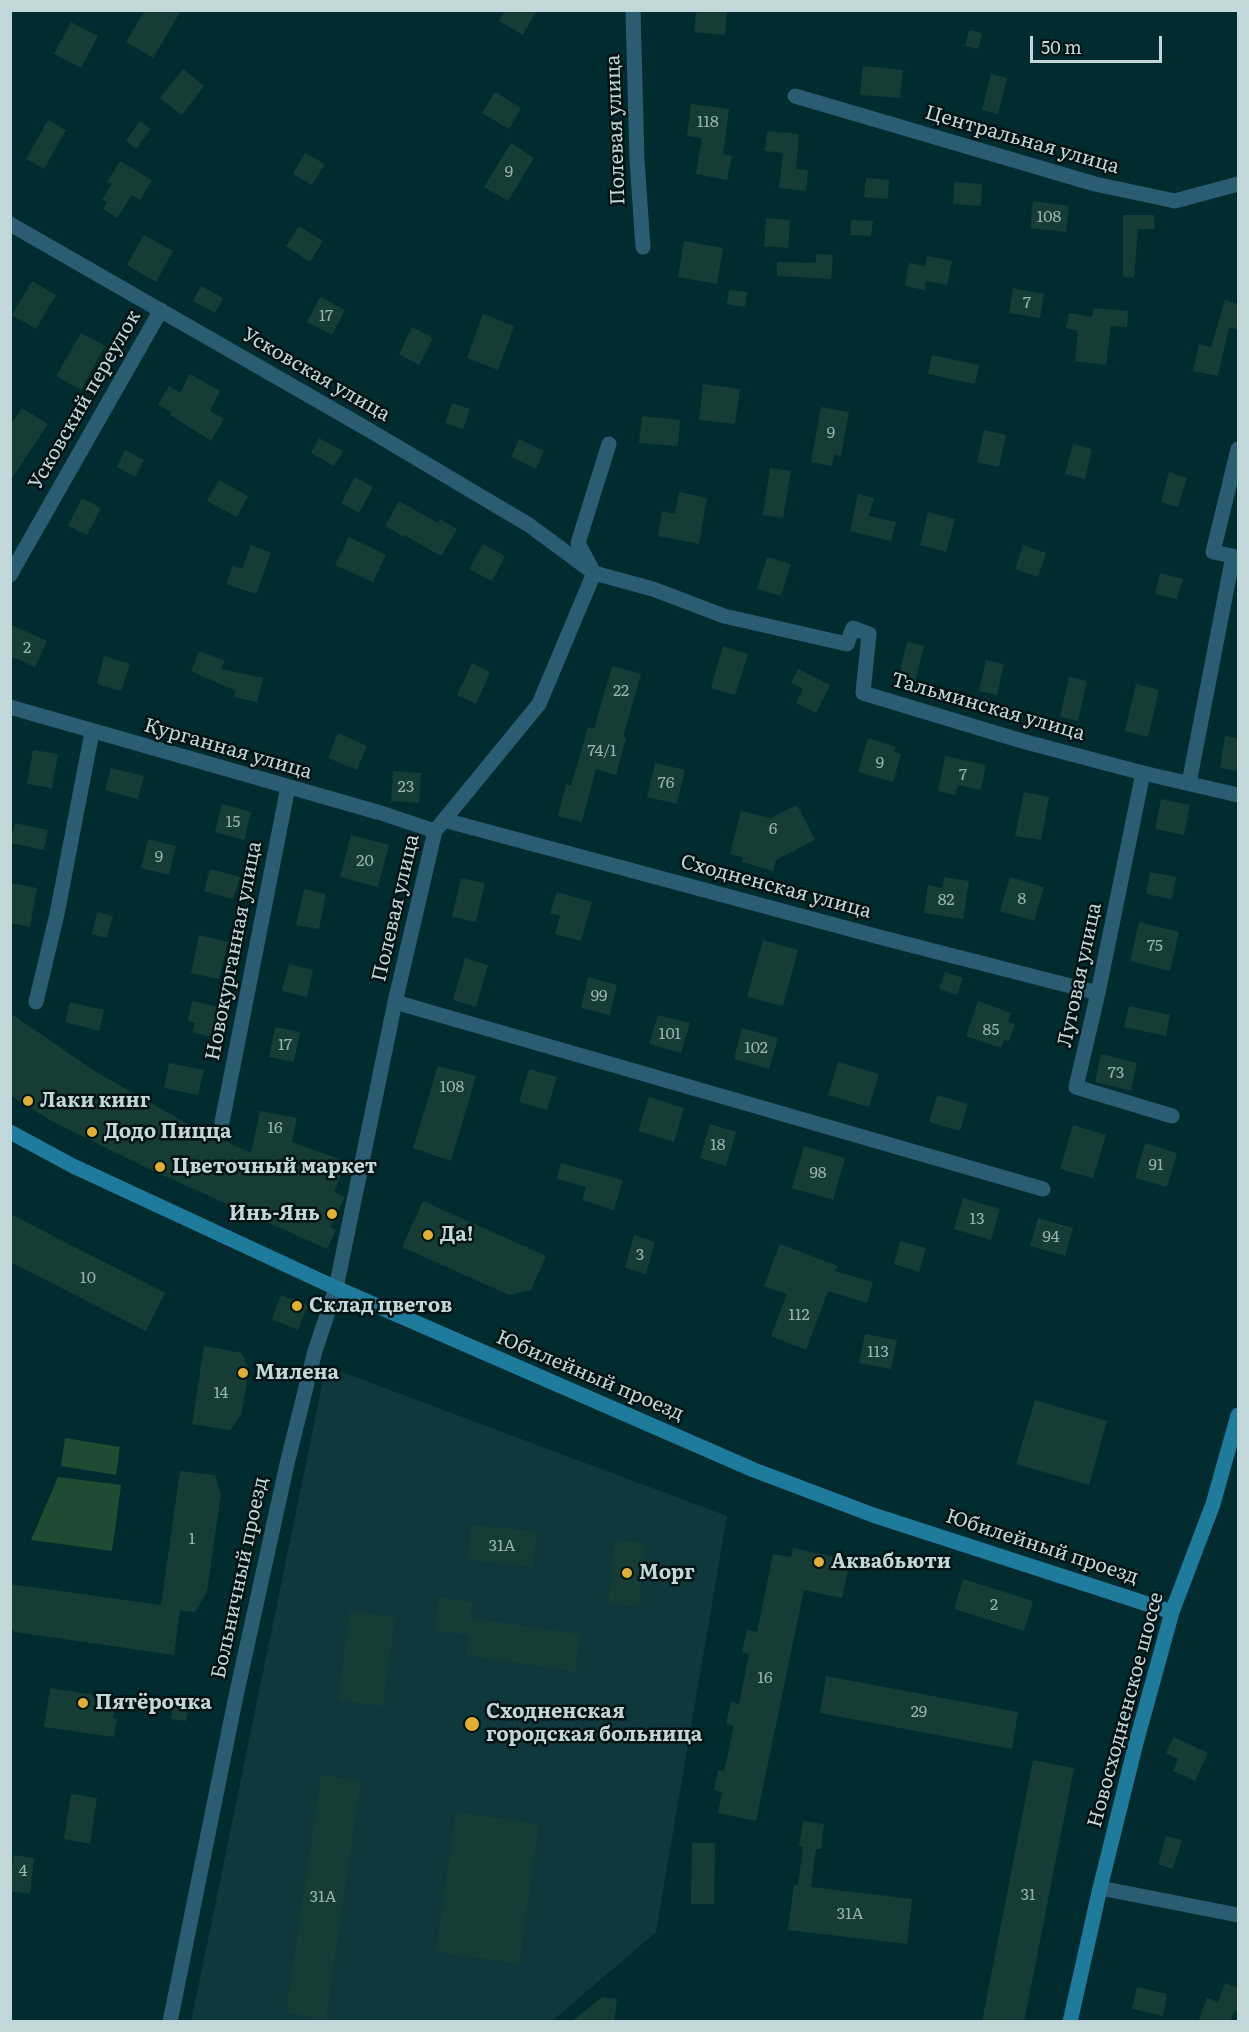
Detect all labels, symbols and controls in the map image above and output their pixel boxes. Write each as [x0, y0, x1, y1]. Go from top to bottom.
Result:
scale bar [1033, 24, 1165, 62]
text: 50 m [1041, 33, 1082, 60]
street label: Полевая улица [601, 54, 631, 206]
street label: Центральная улица [922, 101, 1122, 179]
house number: 118 [697, 112, 719, 132]
house number: 9 [505, 162, 513, 182]
house number: 108 [1037, 207, 1061, 227]
house number: 7 [1023, 293, 1031, 313]
street label: Усковский переулок [24, 306, 146, 494]
house number: 17 [319, 306, 333, 326]
street label: Усковская улица [238, 323, 394, 427]
house number: 9 [827, 423, 835, 443]
house number: 2 [23, 638, 31, 658]
street label: Тальминская улица [888, 668, 1088, 746]
house number: 22 [613, 681, 629, 701]
street label: Курганная улица [141, 713, 315, 785]
house number: 74/1 [587, 741, 617, 761]
house number: 9 [876, 753, 884, 773]
house number: 7 [959, 765, 967, 785]
house number: 76 [658, 773, 674, 793]
house number: 23 [398, 777, 414, 797]
house number: 15 [226, 812, 240, 832]
house number: 6 [769, 819, 777, 839]
street label: Полевая улица [367, 832, 425, 984]
street label: Новокурганная улица [201, 839, 267, 1063]
house number: 9 [155, 847, 163, 867]
street label: Сходненская улица [678, 850, 874, 924]
house number: 20 [356, 851, 374, 871]
house number: 8 [1018, 889, 1026, 909]
house number: 82 [938, 890, 954, 910]
street label: Луговая улица [1053, 900, 1107, 1050]
house number: 75 [1147, 936, 1163, 956]
house number: 99 [591, 986, 607, 1006]
house number: 85 [983, 1020, 999, 1040]
house number: 101 [659, 1024, 681, 1044]
house number: 17 [278, 1035, 292, 1055]
house number: 102 [744, 1038, 768, 1058]
house number: 73 [1108, 1063, 1124, 1083]
house number: 108 [440, 1077, 464, 1097]
place label: Лаки кинг [40, 1089, 150, 1113]
marker: Лаки кинг [21, 1094, 35, 1108]
house number: 16 [267, 1118, 283, 1138]
place label: Додо Пицца [104, 1120, 232, 1144]
marker: Додо Пицца [85, 1125, 99, 1139]
house number: 18 [710, 1135, 726, 1155]
place label: Цветочный маркет [172, 1155, 377, 1179]
house number: 91 [1149, 1155, 1163, 1175]
marker: Цветочный маркет [153, 1160, 167, 1174]
house number: 98 [809, 1163, 827, 1183]
place label: Инь-Янь [229, 1202, 320, 1226]
marker: Инь-Янь [325, 1207, 339, 1221]
house number: 13 [969, 1209, 985, 1229]
place label: Да! [440, 1223, 474, 1247]
house number: 94 [1042, 1227, 1060, 1247]
marker: Да! [421, 1228, 435, 1242]
house number: 3 [636, 1245, 644, 1265]
house number: 10 [80, 1268, 96, 1288]
place label: Склад цветов [309, 1294, 452, 1318]
marker: Склад цветов [290, 1299, 304, 1313]
house number: 112 [788, 1305, 810, 1325]
street label: Юбилейный проезд [493, 1326, 687, 1426]
house number: 113 [867, 1342, 889, 1362]
place label: Милена [255, 1361, 339, 1385]
marker: Милена [236, 1366, 250, 1380]
house number: 14 [214, 1383, 228, 1403]
street label: Больничный проезд [207, 1475, 273, 1681]
street label: Юбилейный проезд [943, 1504, 1141, 1590]
house number: 1 [189, 1529, 195, 1549]
house number: 31А [489, 1536, 515, 1556]
place label: Аквабьюти [831, 1550, 951, 1574]
marker: Аквабьюти [812, 1555, 826, 1569]
place label: Морг [639, 1561, 695, 1585]
marker: Морг [620, 1566, 634, 1580]
street label: Новосходненское шоссе [1083, 1590, 1169, 1830]
house number: 2 [990, 1595, 998, 1615]
house number: 16 [757, 1668, 773, 1688]
place label: Пятёрочка [95, 1691, 212, 1715]
marker: Пятёрочка [76, 1696, 90, 1710]
place label: Сходненская городская больница [486, 1700, 702, 1747]
house number: 29 [911, 1702, 927, 1722]
marker: Сходненская городская больница [463, 1715, 481, 1733]
house number: 4 [19, 1861, 27, 1881]
house number: 31 [1020, 1885, 1036, 1905]
house number: 31А [310, 1887, 336, 1907]
house number: 31А [837, 1904, 863, 1924]

